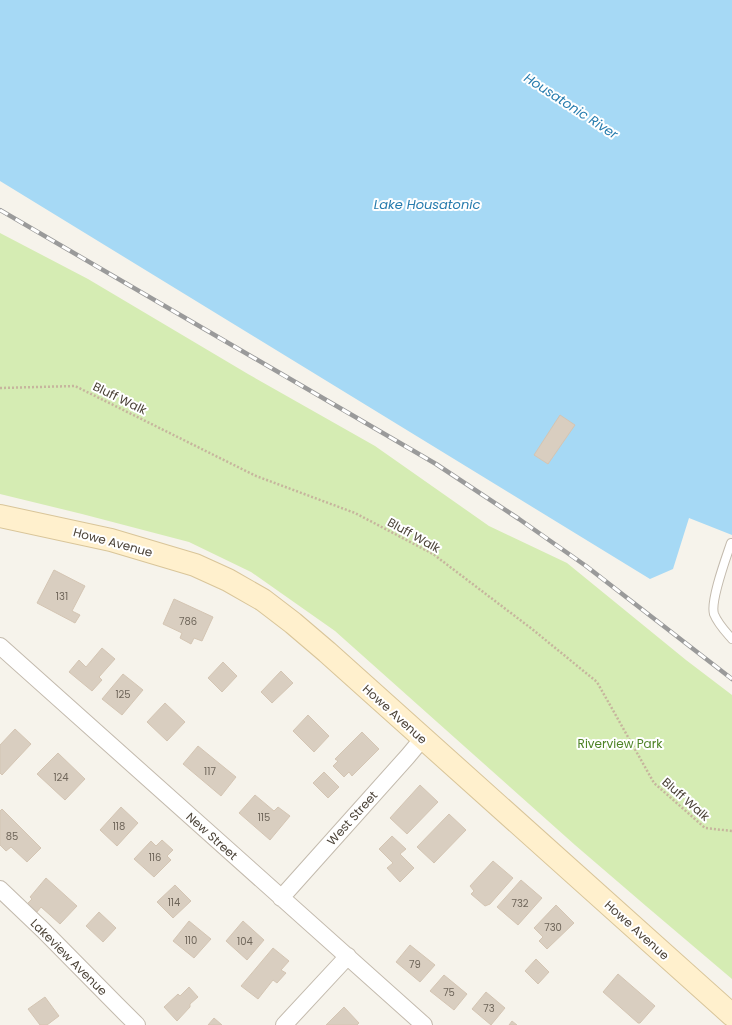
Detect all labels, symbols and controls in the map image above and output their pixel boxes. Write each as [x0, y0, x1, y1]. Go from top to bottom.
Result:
water label: Housatonic River [520, 68, 623, 144]
water label: Lake Housatonic [374, 195, 480, 214]
street label: Bluff Walk [90, 378, 151, 419]
street label: Bluff Walk [384, 513, 444, 557]
street label: Howe Avenue [71, 523, 155, 561]
house number: 131 [56, 589, 68, 604]
house number: 786 [179, 614, 197, 629]
street label: Howe Avenue [359, 680, 431, 748]
house number: 125 [115, 687, 131, 702]
park label: Riverview Park [578, 735, 663, 752]
house number: 117 [204, 764, 216, 779]
house number: 124 [53, 770, 69, 785]
street label: Bluff Walk [659, 774, 714, 825]
street label: West Street [323, 787, 381, 849]
street label: New Street [183, 808, 241, 864]
house number: 115 [258, 810, 270, 825]
house number: 118 [113, 819, 125, 834]
house number: 85 [6, 829, 18, 844]
house number: 116 [149, 850, 161, 865]
house number: 114 [168, 895, 180, 910]
house number: 732 [511, 896, 529, 911]
street label: Howe Avenue [601, 896, 673, 964]
street label: Lakeview Avenue [27, 915, 111, 999]
house number: 730 [544, 920, 562, 935]
house number: 110 [185, 933, 197, 948]
house number: 104 [237, 934, 253, 949]
house number: 79 [409, 957, 421, 972]
house number: 75 [443, 985, 455, 1000]
house number: 73 [483, 1001, 495, 1016]

